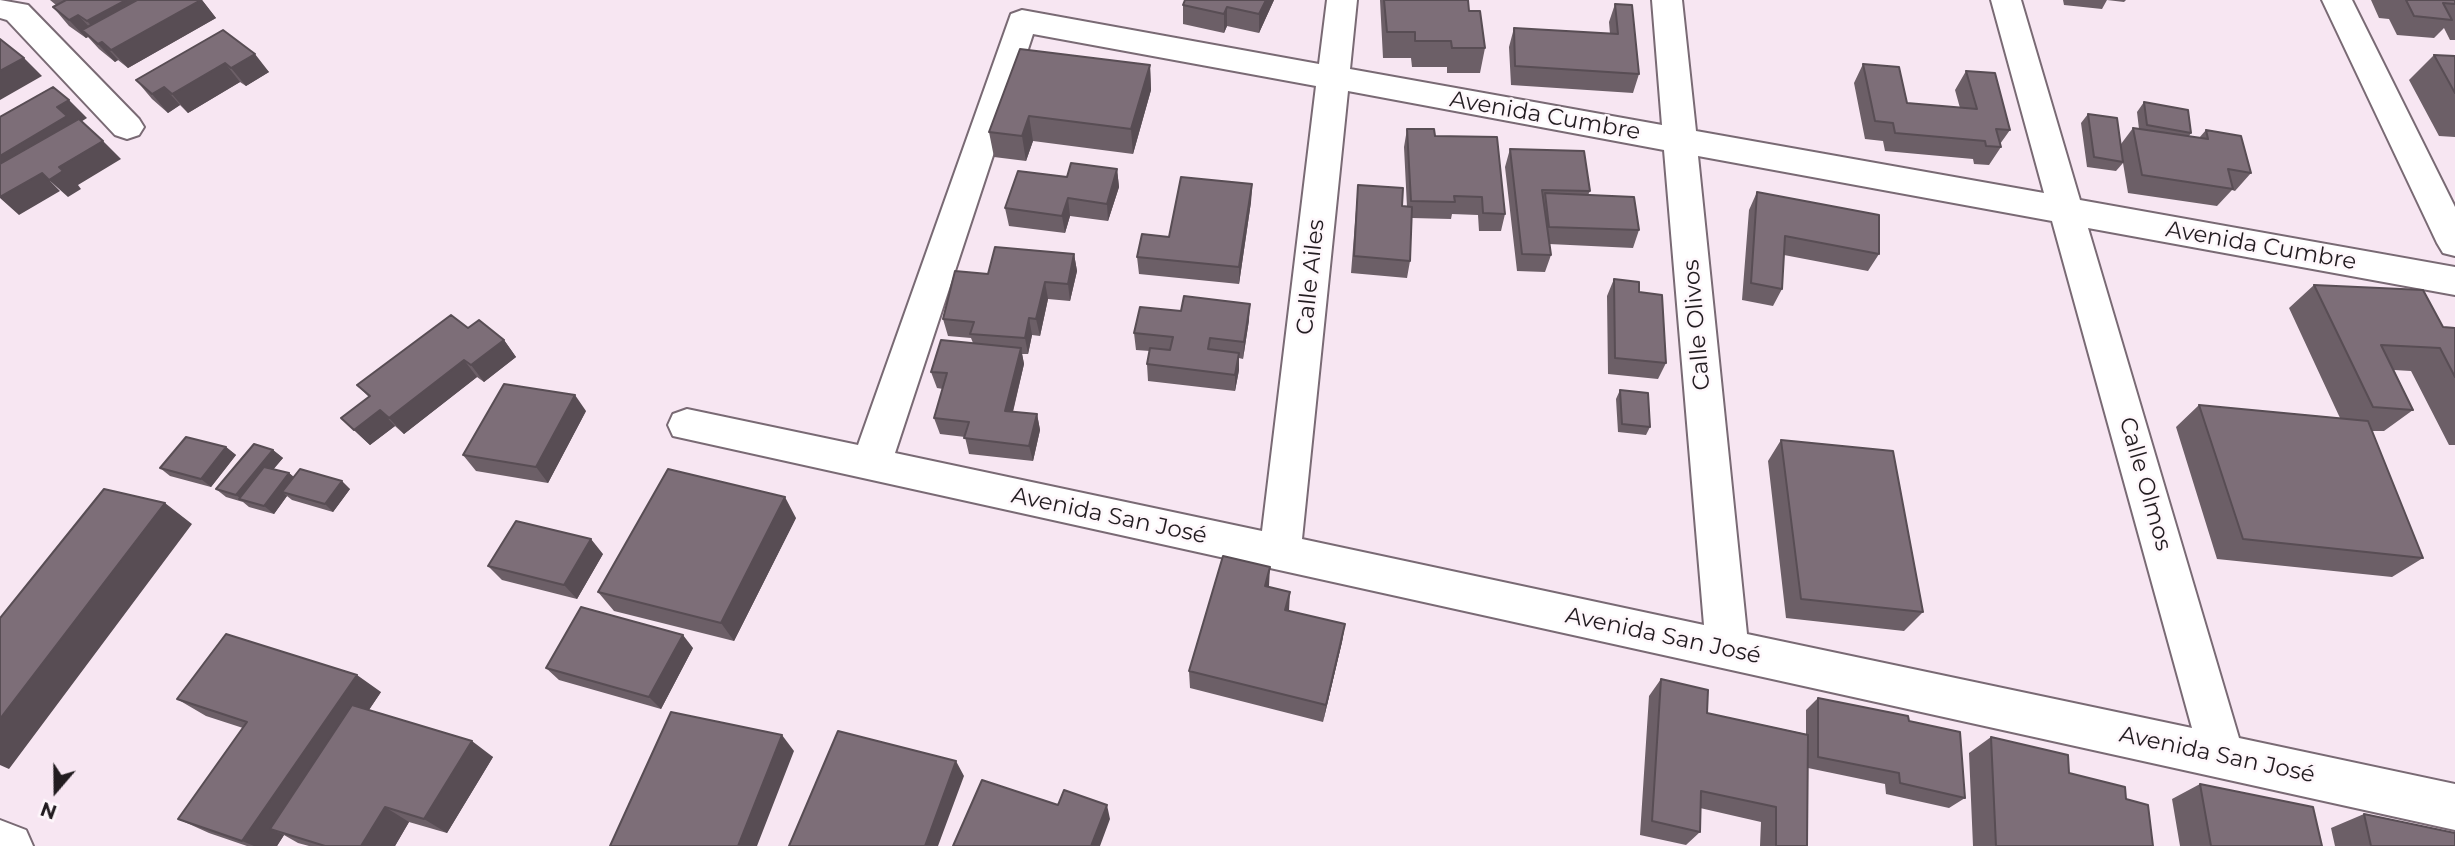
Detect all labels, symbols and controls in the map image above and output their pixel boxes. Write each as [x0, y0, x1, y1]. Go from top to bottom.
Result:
street label: Avenida Cumbre [1448, 86, 1642, 146]
street label: Avenida Cumbre [2164, 216, 2358, 276]
street label: Calle Ailes [1291, 218, 1331, 336]
street label: Calle Olivos [1678, 258, 1716, 392]
street label: Calle Olmos [2113, 414, 2177, 554]
street label: Avenida San José [1009, 482, 1209, 550]
street label: Avenida San José [1563, 602, 1763, 670]
street label: Avenida San José [2117, 721, 2317, 789]
north arrow [21, 755, 91, 825]
text: N [38, 797, 60, 824]

